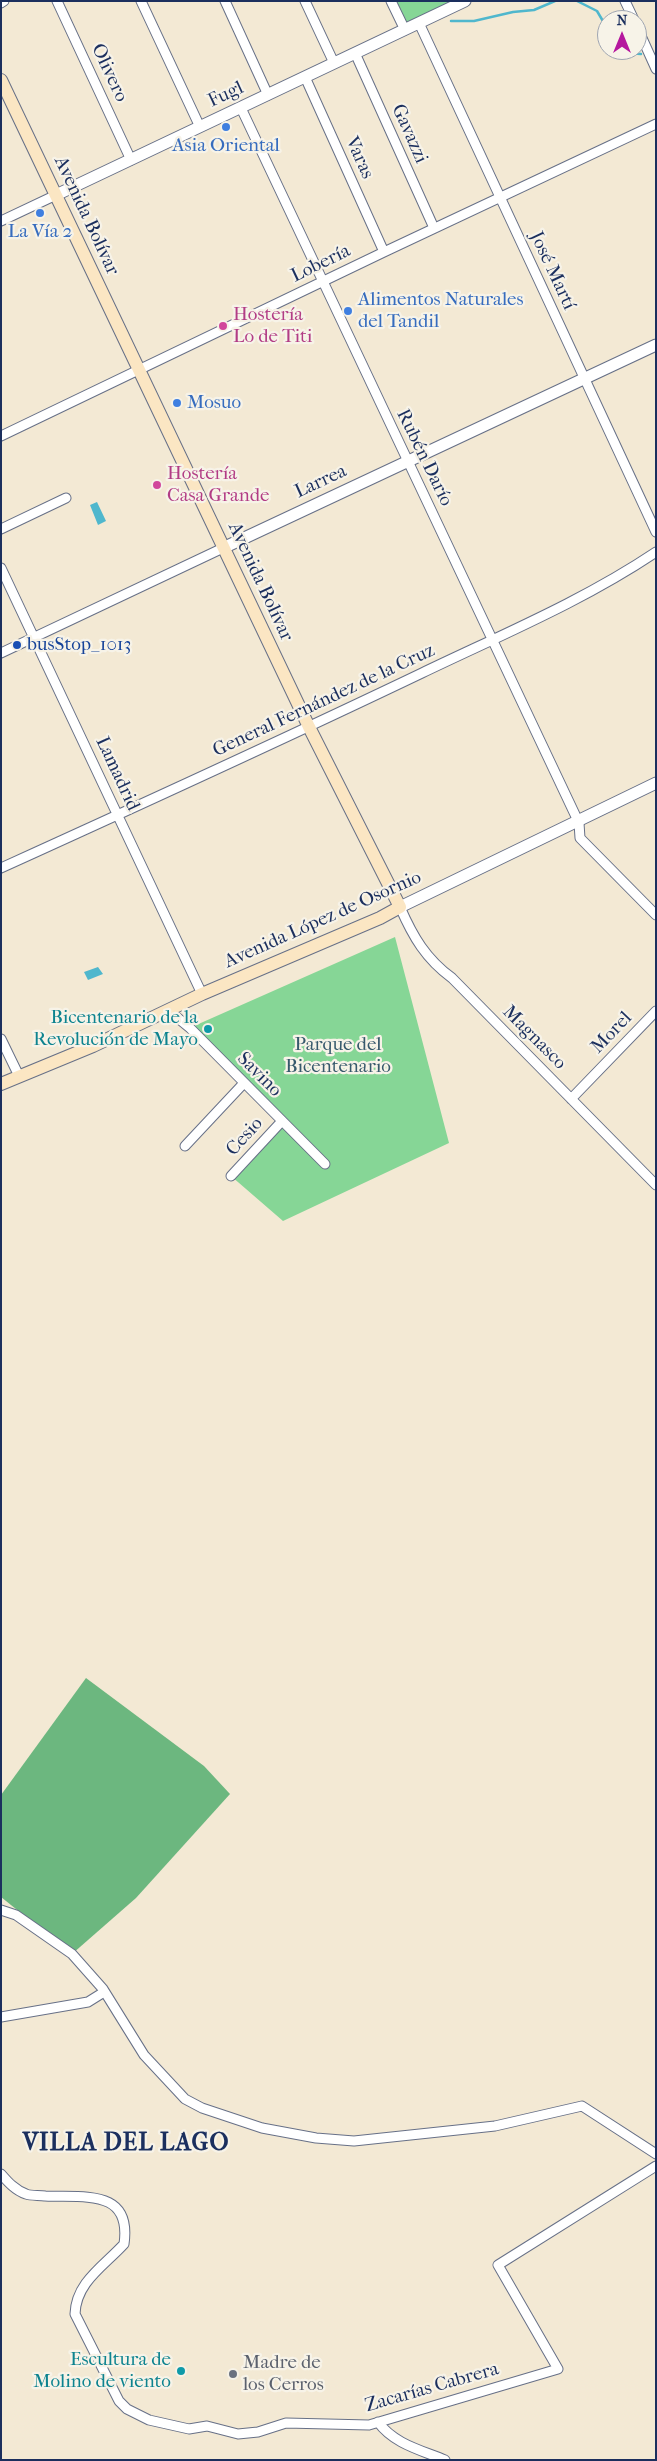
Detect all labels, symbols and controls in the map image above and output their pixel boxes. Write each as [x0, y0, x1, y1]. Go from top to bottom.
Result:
north arrow [597, 10, 647, 60]
text: N [617, 12, 627, 29]
street label: Olivero [86, 40, 132, 106]
street label: Fugl [205, 77, 247, 113]
street label: Gavazzi [386, 101, 432, 167]
marker: Asia Oriental [220, 121, 232, 133]
street label: Varas [340, 133, 378, 183]
place label: Asia Oriental [172, 135, 280, 157]
street label: Avenida Bolívar [48, 153, 124, 279]
marker: La Vía 2 [34, 207, 46, 219]
place label: La Vía 2 [8, 221, 72, 243]
street label: José Martí [524, 228, 580, 314]
street label: Lobería [288, 240, 354, 288]
place label: Alimentos Naturales del Tandil [358, 289, 523, 333]
place label: Hostería Lo de Titi [233, 304, 312, 348]
marker: Alimentos Naturales del Tandil [342, 305, 354, 317]
marker: Hostería Lo de Titi [217, 320, 229, 332]
place label: Mosuo [187, 392, 241, 414]
marker: Mosuo [171, 397, 183, 409]
street label: Rubén Darío [391, 406, 457, 510]
street label: Larrea [291, 460, 351, 504]
place label: Hostería Casa Grande [167, 463, 269, 507]
marker: Hostería Casa Grande [151, 479, 163, 491]
street label: Avenida Bolívar [222, 519, 298, 645]
place label: busStop_1013 [27, 634, 131, 656]
marker: busStop_1013 [11, 639, 23, 651]
street label: General Fernández de la Cruz [210, 640, 438, 762]
street label: Lamadrid [90, 733, 144, 815]
street label: Avenida López de Osornio [221, 866, 425, 974]
street label: Magnasco [497, 1001, 571, 1075]
place label: Bicentenario de la Revolución de Mayo [33, 1007, 198, 1051]
street label: Morel [587, 1007, 637, 1059]
marker: Bicentenario de la Revolución de Mayo [202, 1023, 214, 1035]
park label: Parque del Bicentenario [285, 1034, 391, 1078]
street label: Savino [232, 1048, 286, 1102]
street label: Cesio [222, 1113, 268, 1161]
district label: VILLA DEL LAGO [21, 2130, 231, 2158]
place label: Escultura de Molino de viento [33, 2349, 171, 2393]
place label: Madre de los Cerros [243, 2352, 324, 2396]
street label: Zacarías Cabrera [363, 2358, 501, 2418]
marker: Escultura de Molino de viento [175, 2365, 187, 2377]
marker: Madre de los Cerros [227, 2368, 239, 2380]

